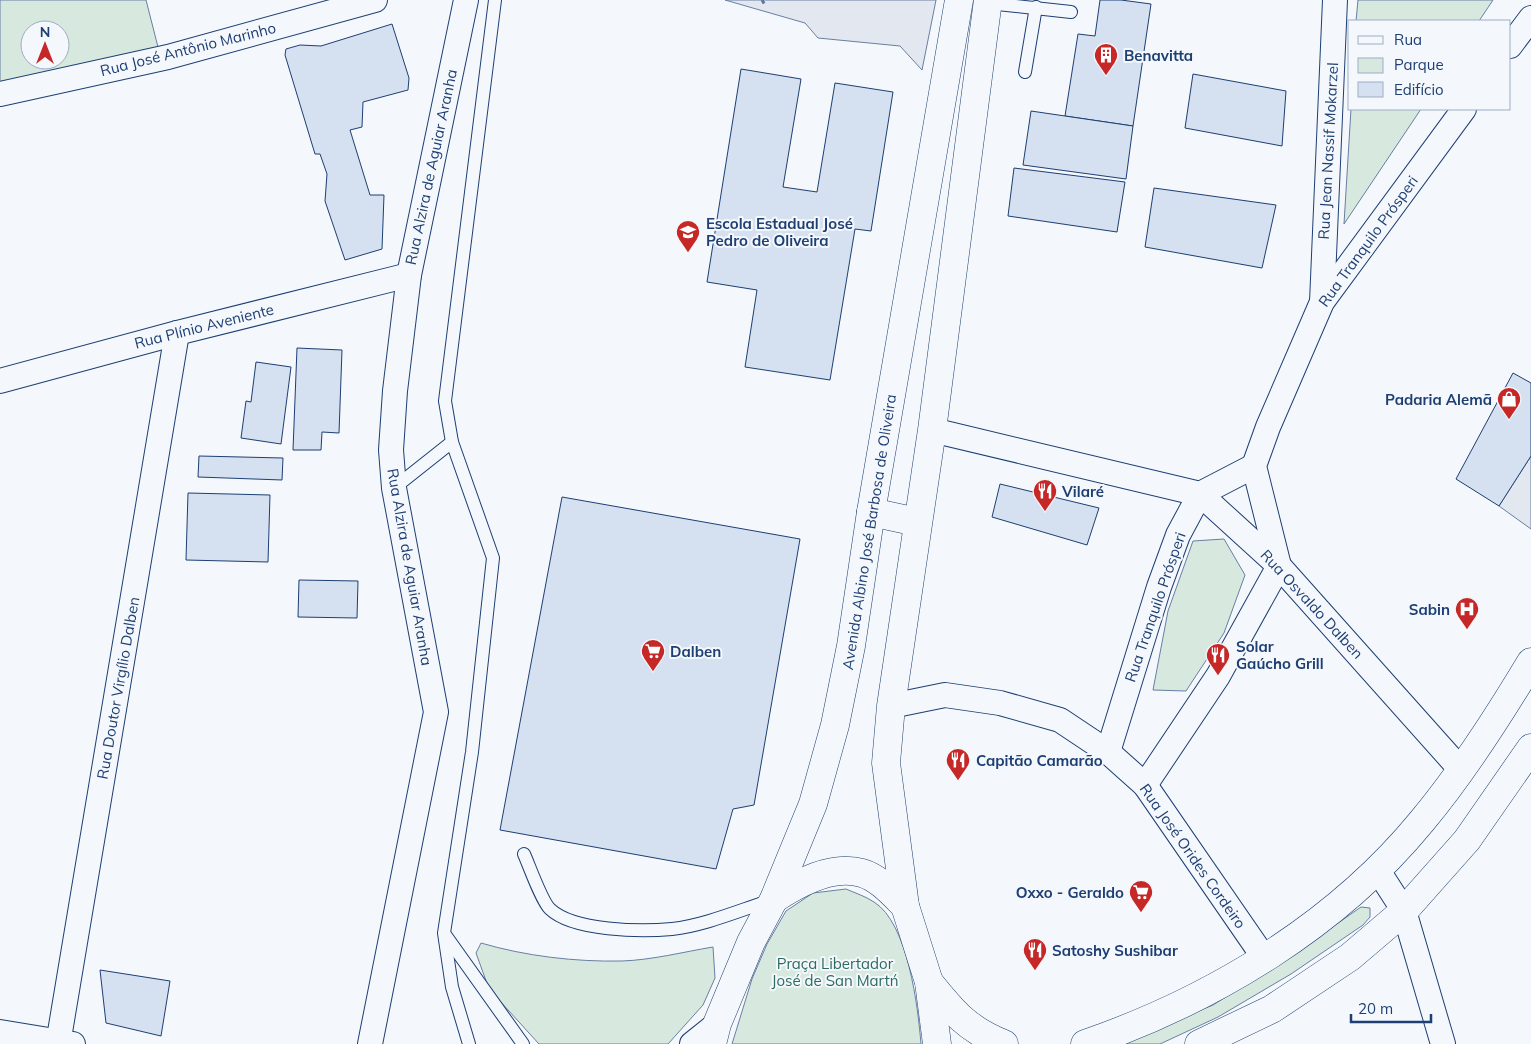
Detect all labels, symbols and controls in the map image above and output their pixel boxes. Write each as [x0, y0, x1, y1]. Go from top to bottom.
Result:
street label: Rua José Antônio Marinho [98, 18, 278, 80]
north arrow [20, 20, 70, 70]
legend [1348, 20, 1511, 110]
text: N [40, 23, 50, 41]
text: Rua [1394, 30, 1422, 49]
building icon: Benavitta [1093, 42, 1119, 76]
place label: Benavitta [1124, 46, 1193, 65]
text: Parque [1394, 55, 1444, 74]
street label: Rua Jean Nassif Mokarzel [1314, 62, 1342, 240]
street label: Rua Alzira de Aguiar Aranha [401, 67, 461, 267]
text: Edifício [1394, 80, 1444, 99]
street label: Rua Tranquilo Prósperi [1314, 172, 1422, 310]
place label: Escola Estadual José Pedro de Oliveira [706, 214, 853, 250]
school or university icon: Escola Estadual José Pedro de Oliveira [675, 219, 701, 253]
street label: Rua Plínio Aveniente [132, 299, 276, 353]
shop icon: Padaria Alemã [1496, 386, 1522, 420]
place label: Padaria Alemã [1385, 390, 1492, 409]
street label: Avenida Albino José Barbosa de Oliveira [838, 393, 900, 671]
street label: Rua Alzira de Aguiar Aranha [383, 467, 437, 667]
restaurant icon: Vilaré [1032, 478, 1058, 512]
place label: Vilaré [1061, 482, 1104, 501]
street label: Rua Tranquilo Prósperi [1120, 529, 1190, 685]
street label: Rua Osvaldo Dalben [1256, 545, 1368, 663]
street label: Rua Doutor Virgílio Dalben [93, 595, 143, 781]
hospital icon: Sabin [1454, 596, 1480, 630]
place label: Sabin [1409, 600, 1450, 619]
place label: Solar Gaúcho Grill [1236, 637, 1324, 673]
supermarket icon: Dalben [640, 638, 666, 672]
place label: Dalben [670, 642, 721, 661]
restaurant icon: Solar Gaúcho Grill [1205, 642, 1231, 676]
restaurant icon: Capitão Camarão [945, 747, 971, 781]
place label: Capitão Camarão [976, 751, 1103, 770]
street label: Rua José Orides Cordeiro [1136, 780, 1250, 932]
supermarket icon: Oxxo - Geraldo [1128, 879, 1154, 913]
place label: Oxxo - Geraldo [1016, 883, 1124, 902]
restaurant icon: Satoshy Sushibar [1022, 937, 1048, 971]
place label: Satoshy Sushibar [1052, 941, 1178, 960]
park label: Praça Libertador José de San Martń [772, 954, 898, 990]
scale bar [1351, 992, 1431, 1024]
text: 20 m [1358, 999, 1393, 1018]

